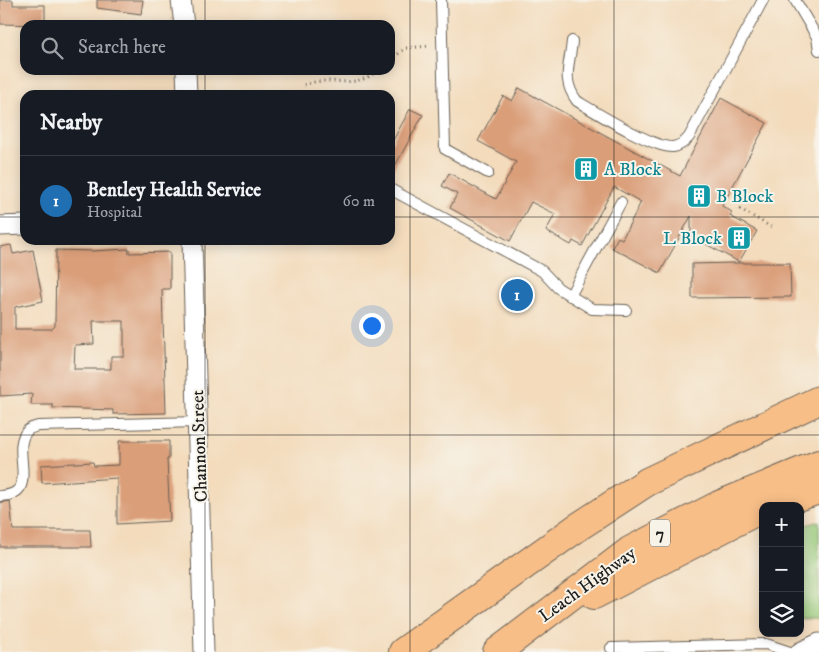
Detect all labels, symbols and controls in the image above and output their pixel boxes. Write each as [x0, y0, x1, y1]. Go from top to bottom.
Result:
search box [20, 20, 395, 75]
icon: search [38, 34, 66, 62]
text: Search here [78, 36, 166, 59]
text: Nearby [40, 110, 102, 136]
building icon: A Block [573, 156, 599, 182]
place label: A Block [604, 159, 661, 181]
text: Bentley Health Service [87, 179, 261, 202]
building icon: B Block [686, 183, 712, 209]
place label: B Block [716, 186, 773, 208]
text: 1 [53, 191, 59, 211]
text: 60 m [343, 191, 375, 211]
text: Hospital [87, 202, 142, 222]
building icon: L Block [726, 225, 752, 251]
place label: L Block [663, 228, 722, 250]
pin: 1 [501, 276, 533, 314]
your location [359, 313, 385, 339]
street label: Channon Street [187, 389, 213, 503]
map controls [759, 502, 804, 637]
button: + [759, 502, 804, 547]
road number: 7 [650, 520, 670, 546]
street label: Leach Highway [535, 542, 641, 627]
button: − [759, 547, 804, 592]
button: layers [759, 592, 804, 637]

